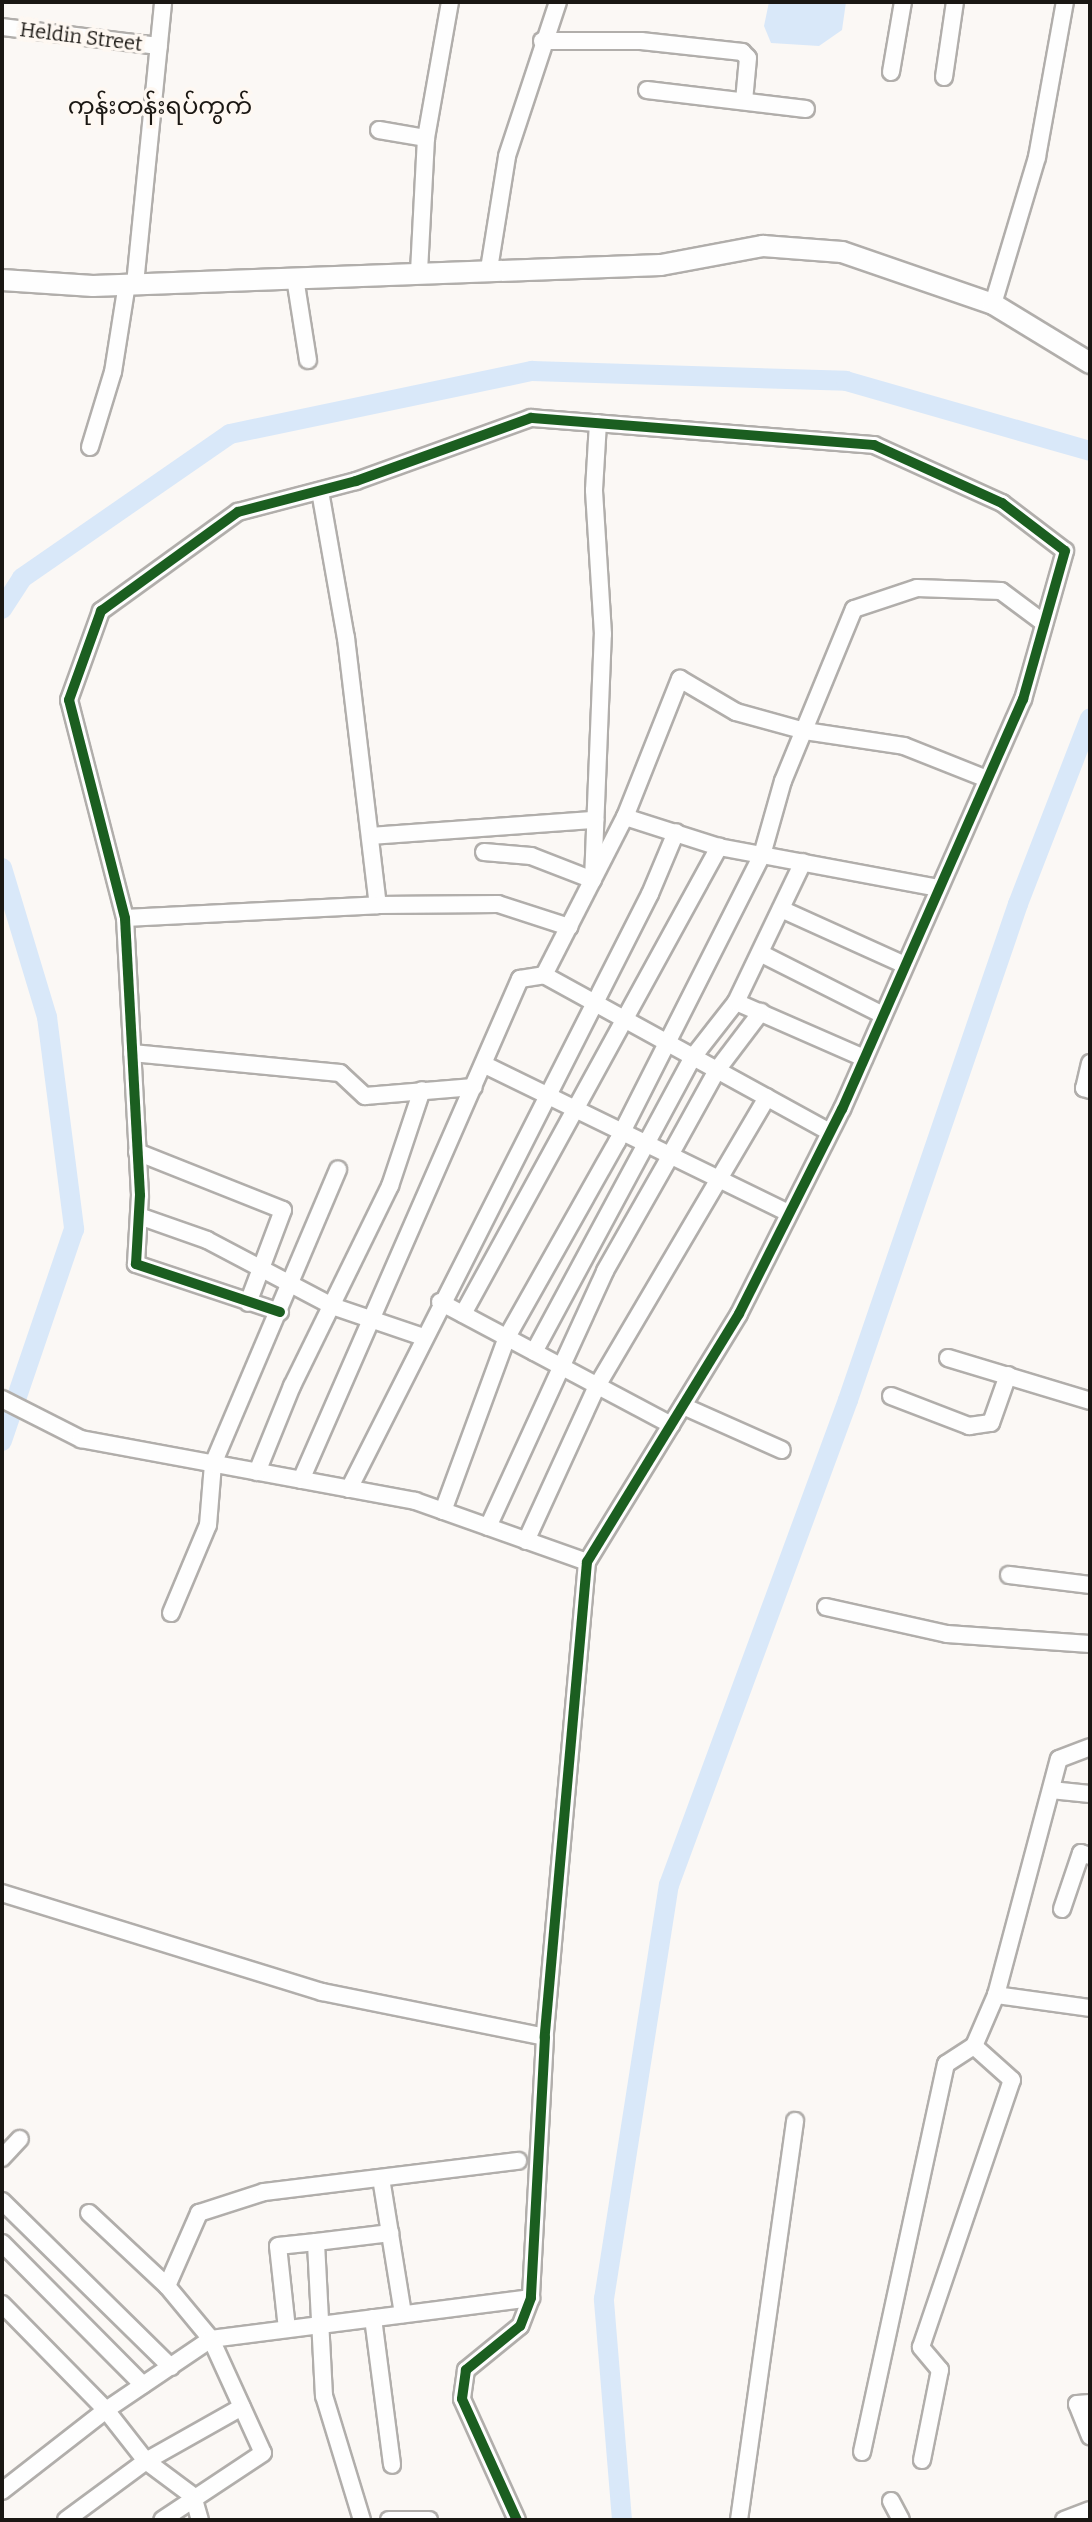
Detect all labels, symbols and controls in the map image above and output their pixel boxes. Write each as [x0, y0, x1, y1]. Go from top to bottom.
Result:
street label: Heldin Street [18, 18, 144, 56]
district label: ကုန်းတန်းရပ်ကွက် [68, 93, 252, 121]

